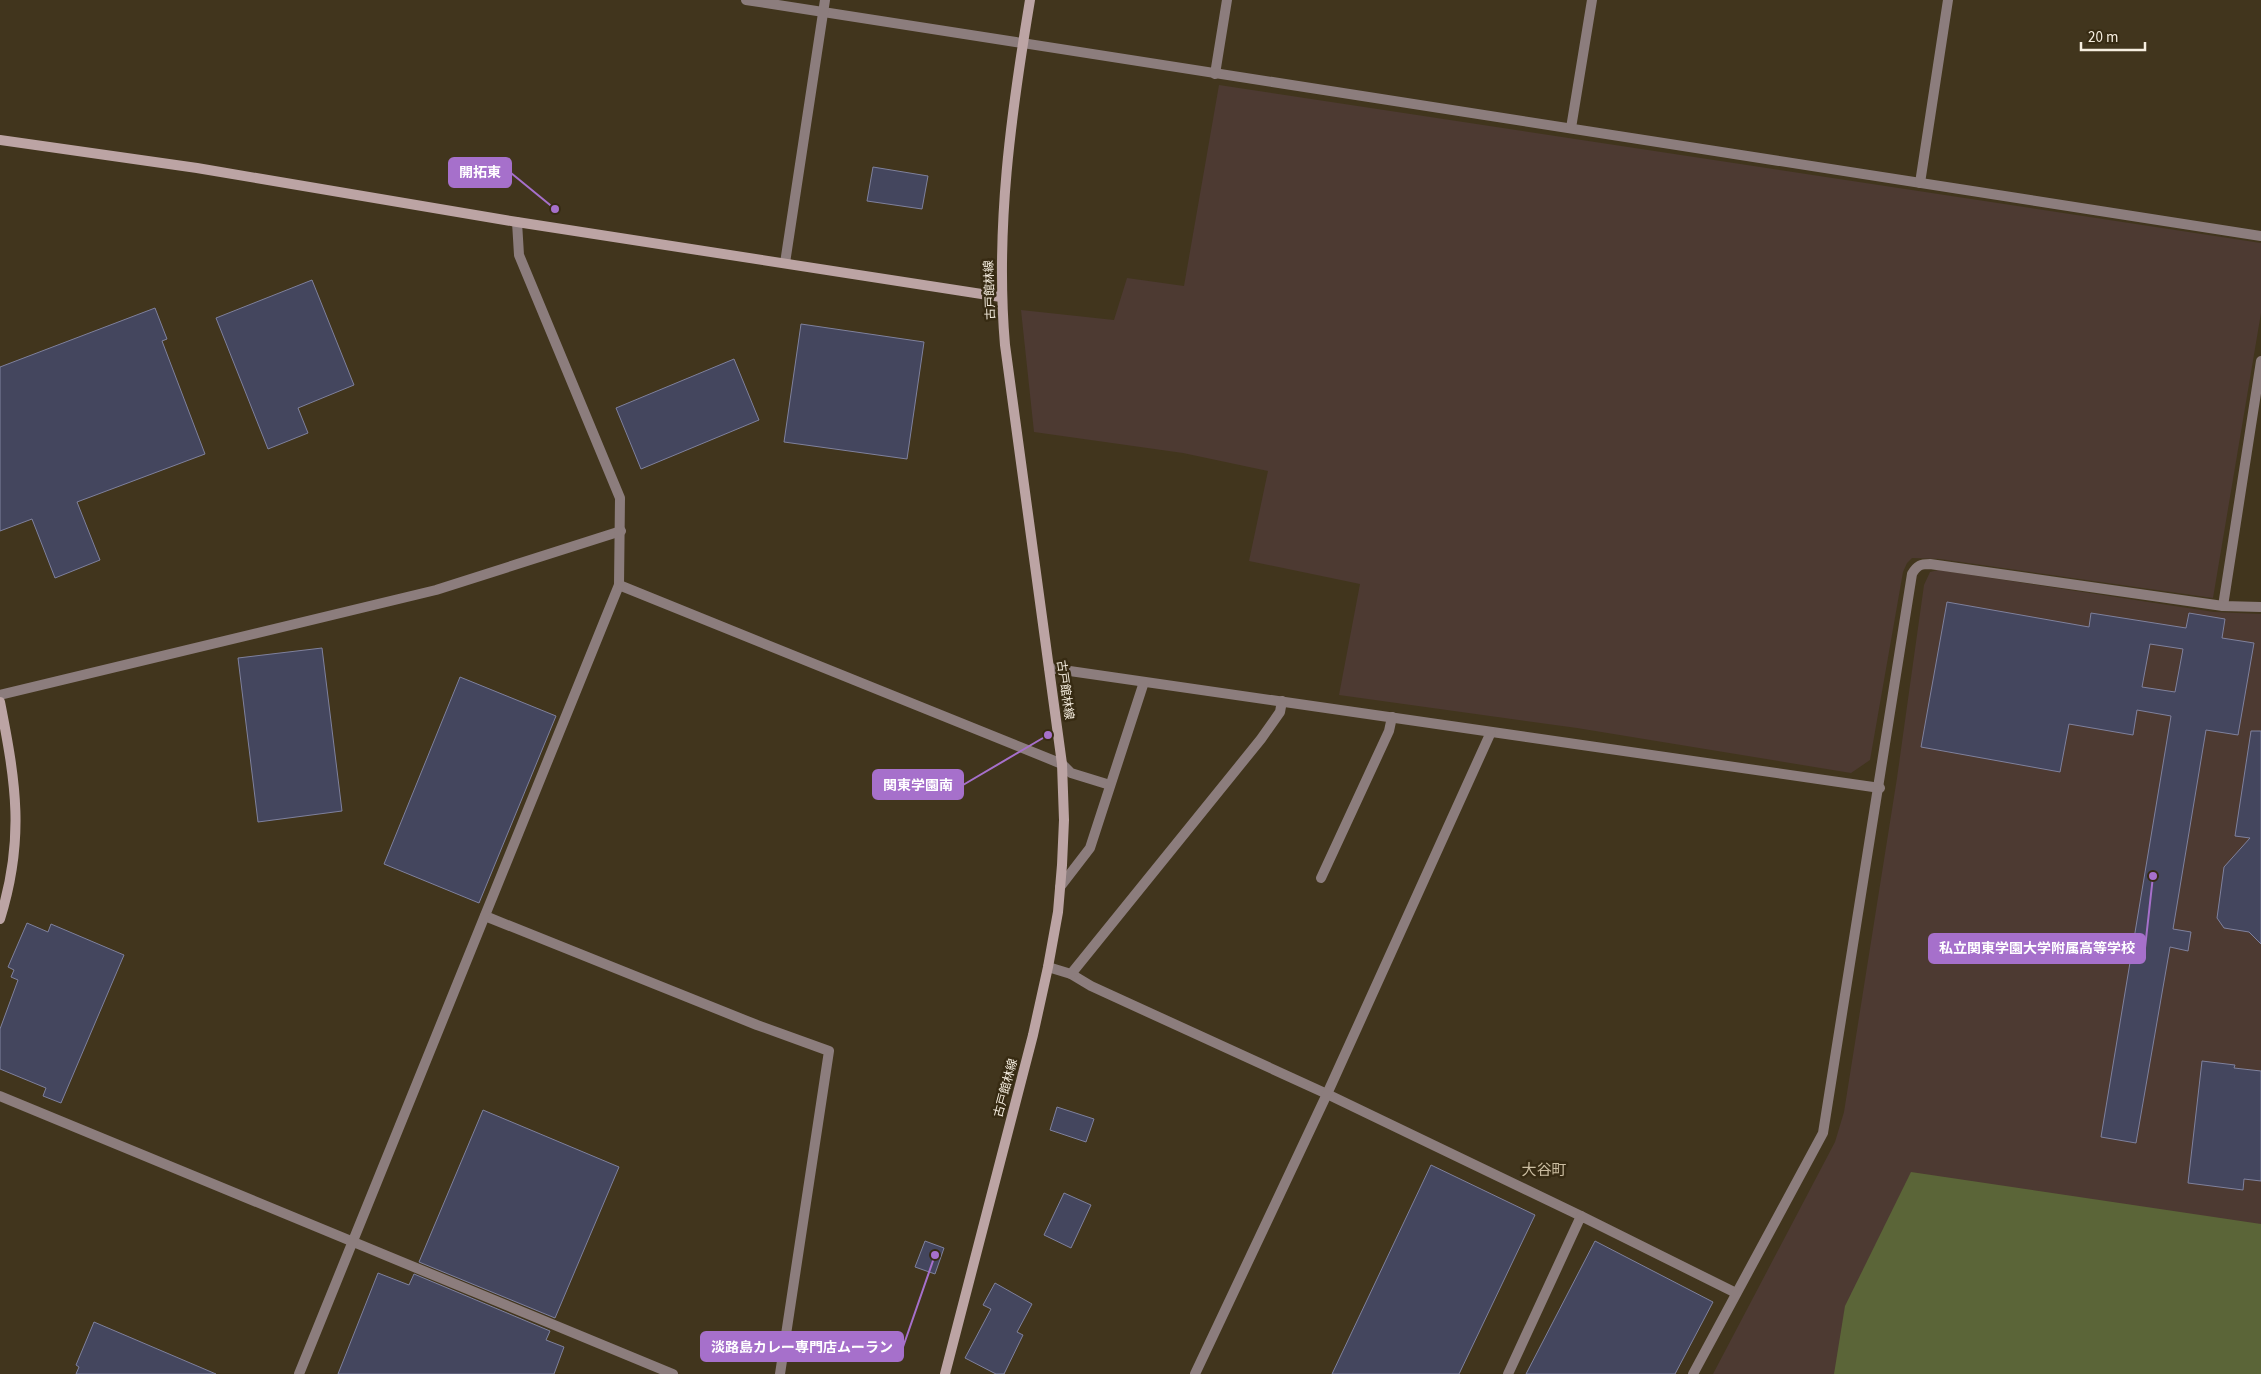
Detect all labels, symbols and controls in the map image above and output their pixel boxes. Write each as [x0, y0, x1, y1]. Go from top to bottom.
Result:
scale bar [2081, 20, 2145, 52]
text: 20 m [2088, 27, 2118, 48]
callout: 開拓東 [449, 158, 511, 187]
text: 開拓東 [459, 163, 501, 183]
street label: 古戸館林線 [980, 260, 1000, 320]
street label: 古戸館林線 [1052, 659, 1078, 721]
callout: 関東学園南 [873, 770, 963, 799]
text: 関東学園南 [883, 776, 953, 796]
callout: 私立関東学園大学附属高等学校 [1929, 934, 2145, 963]
text: 私立関東学園大学附属高等学校 [1939, 939, 2135, 959]
street label: 古戸館林線 [990, 1057, 1022, 1119]
district label: 大谷町 [1521, 1160, 1567, 1181]
callout: 淡路島カレー専門店ムーラン [701, 1332, 903, 1361]
text: 淡路島カレー専門店ムーラン [711, 1338, 893, 1358]

